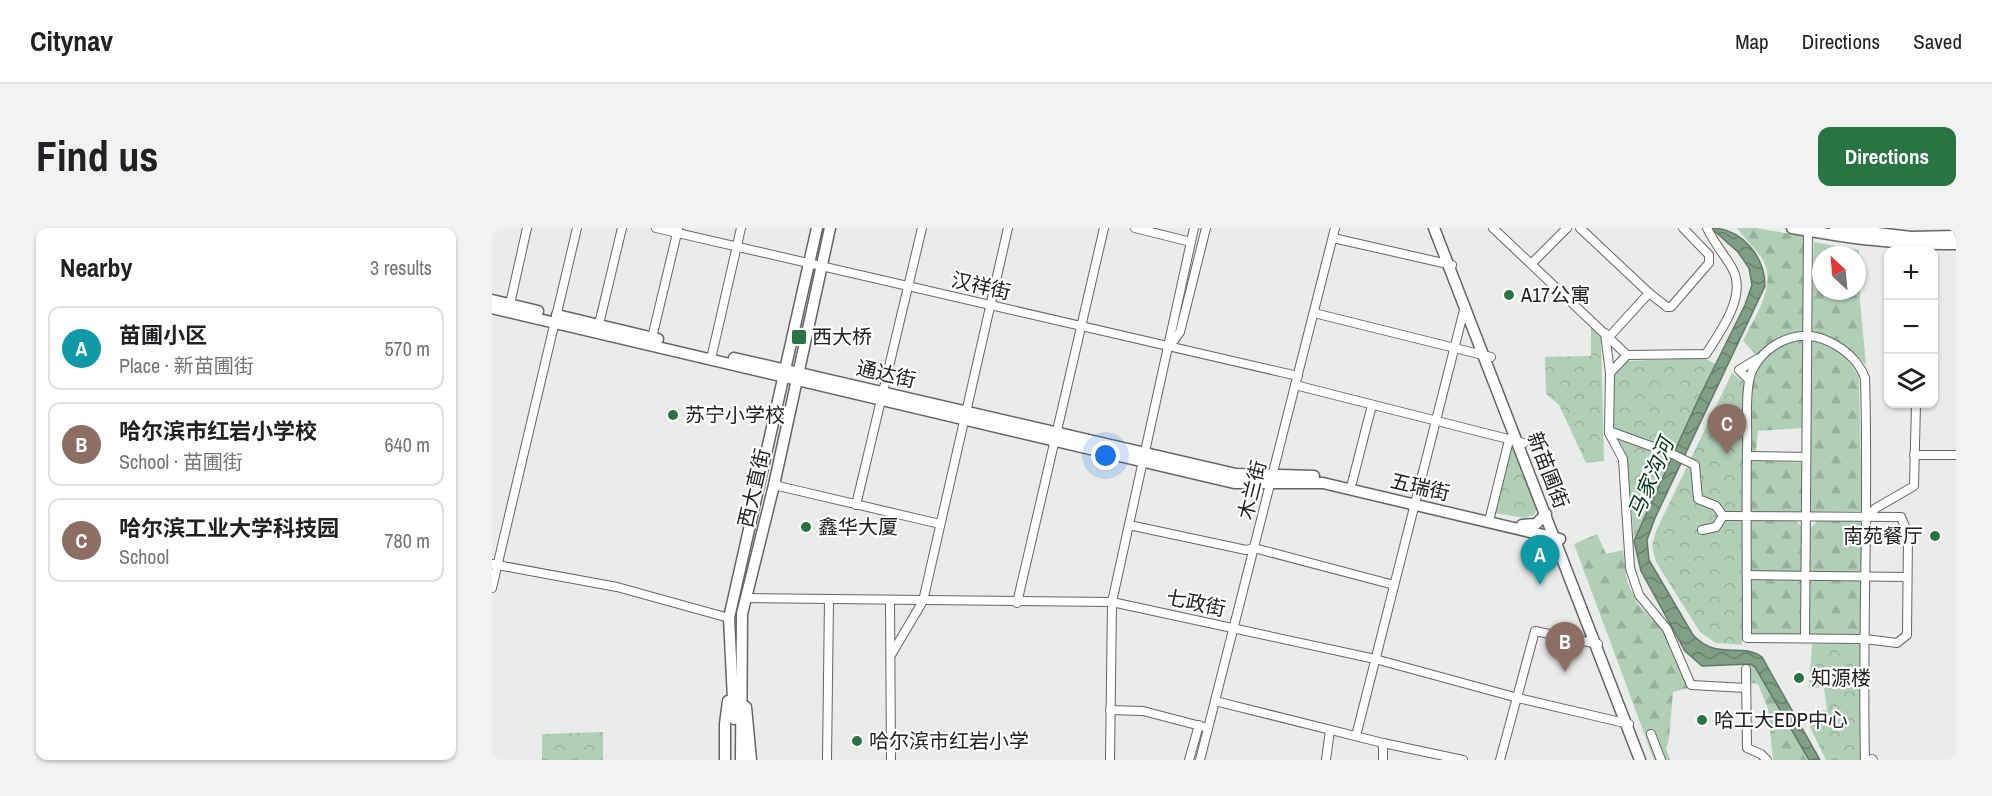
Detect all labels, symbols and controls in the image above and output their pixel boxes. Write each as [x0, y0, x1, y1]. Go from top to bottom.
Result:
text: Citynav [30, 22, 113, 60]
text: Map [1735, 27, 1769, 56]
text: Directions [1802, 27, 1880, 56]
text: Saved [1913, 27, 1962, 56]
button: Directions [1818, 127, 1956, 186]
text: Find us [36, 128, 158, 184]
north arrow [1812, 246, 1866, 300]
map controls [1884, 246, 1938, 408]
button: + [1884, 246, 1938, 300]
text: Nearby [60, 250, 132, 285]
text: 3 results [370, 254, 432, 281]
street label: 汉祥街 [949, 266, 1013, 305]
place label: A17公寓 [1520, 281, 1590, 308]
marker: A17公寓 [1502, 288, 1516, 302]
button: − [1884, 300, 1938, 354]
text: 苗圃小区 [119, 320, 207, 350]
place label: 西大桥 [812, 323, 872, 350]
marker: 西大桥 [790, 328, 808, 346]
text: A [76, 335, 87, 362]
text: 570 m [384, 335, 430, 362]
text: Place · 新苗圃街 [119, 352, 254, 379]
street label: 通达街 [854, 354, 918, 393]
button: layers [1884, 354, 1938, 408]
place label: 苏宁小学校 [685, 401, 785, 428]
pin: C [1708, 404, 1746, 454]
marker: 苏宁小学校 [666, 408, 680, 422]
text: 哈尔滨市红岩小学校 [119, 416, 317, 446]
street label: 新苗圃街 [1522, 428, 1575, 512]
water label: 马家沟河 [1621, 430, 1682, 522]
text: B [76, 431, 87, 458]
text: 640 m [384, 431, 430, 458]
your location [1091, 441, 1120, 470]
street label: 西大直街 [731, 446, 776, 530]
text: School · 苗圃街 [119, 448, 243, 475]
street label: 木兰街 [1231, 458, 1272, 522]
street label: 五瑞街 [1388, 467, 1452, 506]
text: 哈尔滨工业大学科技园 [119, 513, 339, 543]
place label: 鑫华大厦 [818, 513, 898, 540]
marker: 鑫华大厦 [799, 520, 813, 534]
place label: 南苑餐厅 [1843, 522, 1923, 549]
text: C [76, 527, 87, 554]
text: 780 m [384, 527, 430, 554]
marker: 南苑餐厅 [1928, 529, 1942, 543]
pin: A [1520, 536, 1560, 585]
text: School [119, 543, 169, 570]
street label: 七政街 [1164, 583, 1228, 622]
pin: B [1546, 622, 1584, 672]
place label: 知源楼 [1811, 664, 1871, 691]
marker: 知源楼 [1792, 671, 1806, 685]
place label: 哈工大EDP中心 [1714, 706, 1848, 733]
marker: 哈工大EDP中心 [1695, 713, 1709, 727]
place label: 哈尔滨市红岩小学 [869, 727, 1029, 754]
marker: 哈尔滨市红岩小学 [850, 734, 864, 748]

